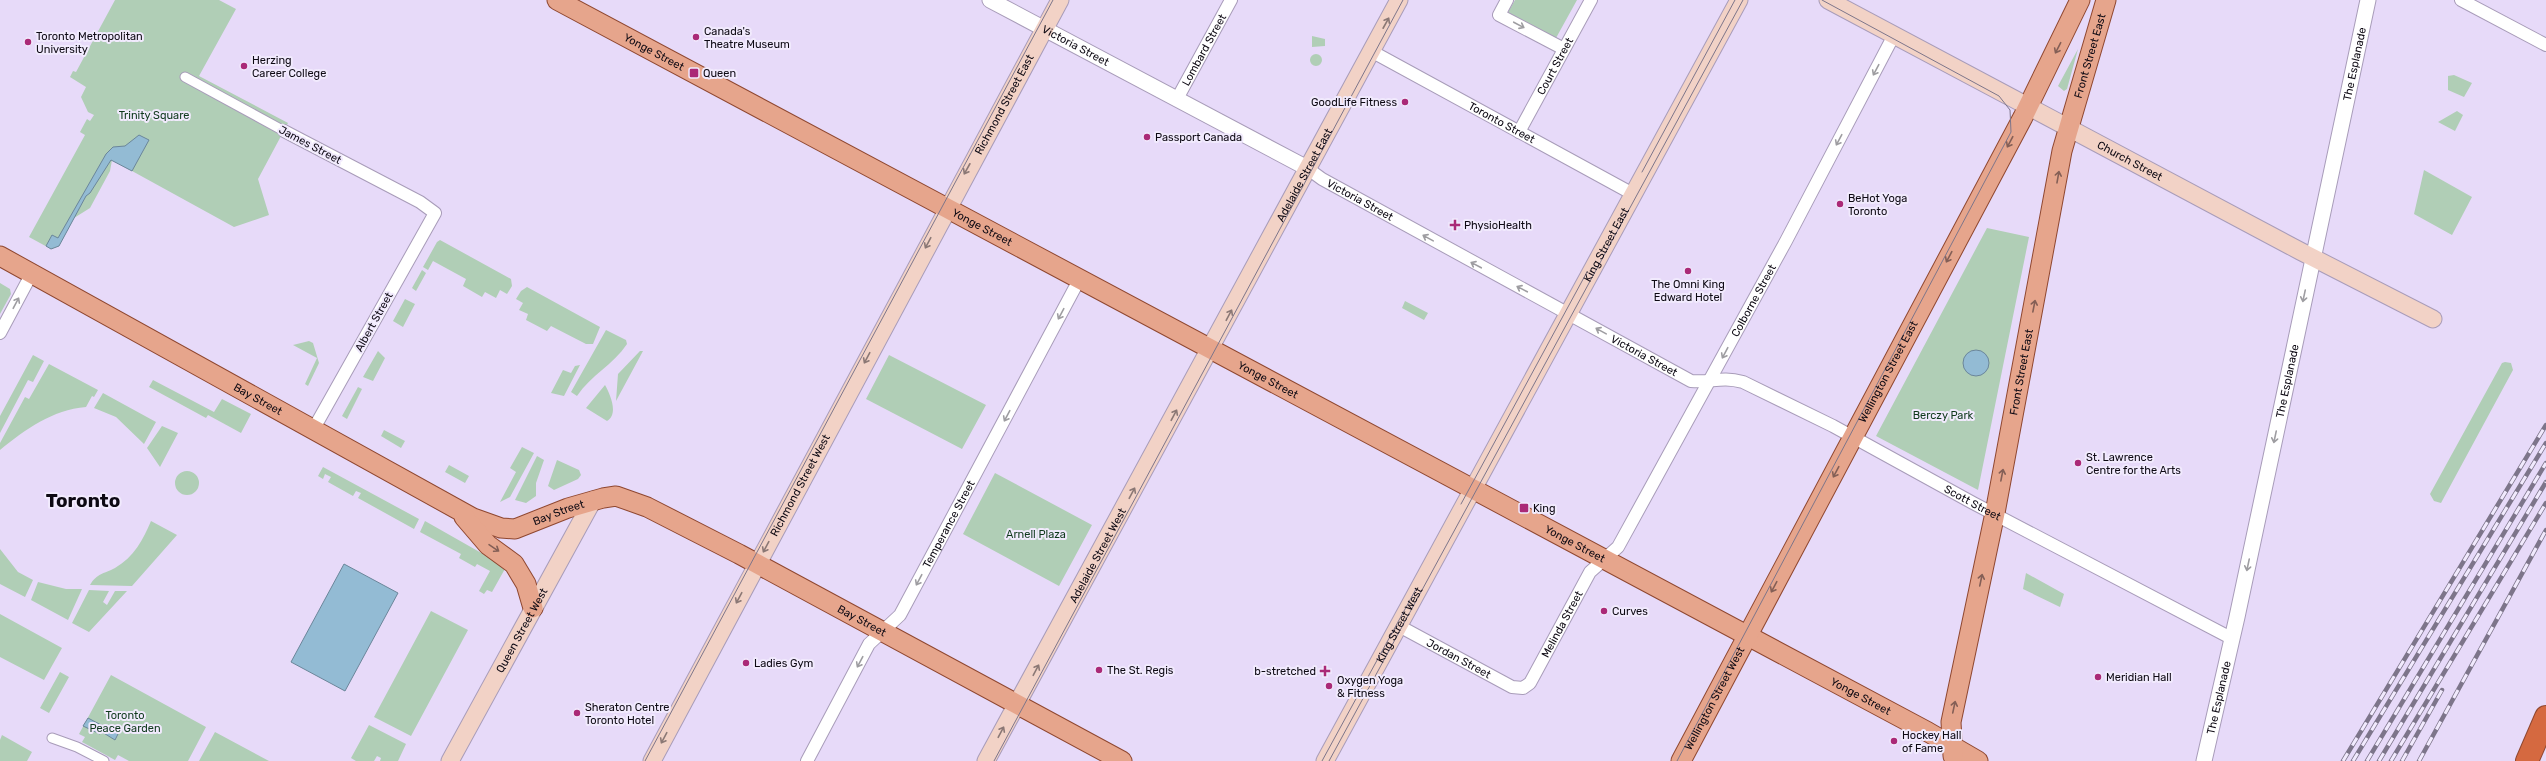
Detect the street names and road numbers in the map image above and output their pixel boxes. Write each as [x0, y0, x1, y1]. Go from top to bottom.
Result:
street label: Lombard Street [1179, 11, 1229, 88]
street label: Front Street East [2071, 11, 2108, 100]
street label: Victoria Street [1040, 22, 1112, 69]
street label: The Esplanade [2340, 26, 2369, 102]
street label: Yonge Street [622, 30, 687, 74]
street label: Court Street [1534, 35, 1576, 97]
street label: Richmond Street East [972, 51, 1037, 157]
street label: Toronto Street [1466, 99, 1538, 146]
street label: James Street [276, 123, 344, 167]
street label: Adelaide Street East [1274, 125, 1335, 224]
street label: Church Street [2095, 138, 2165, 184]
street label: Victoria Street [1324, 176, 1396, 224]
street label: King Street East [1581, 205, 1632, 284]
street label: Yonge Street [950, 206, 1015, 249]
street label: Colborne Street [1728, 261, 1779, 339]
street label: Albert Street [352, 289, 396, 354]
street label: Wellington Street East [1856, 318, 1920, 425]
street label: Front Street East [2007, 327, 2036, 416]
street label: Victoria Street [1609, 332, 1680, 379]
street label: The Esplanade [2273, 343, 2301, 419]
street label: Yonge Street [1236, 358, 1301, 401]
street label: Bay Street [231, 380, 285, 418]
street label: Richmond Street West [767, 431, 833, 538]
street label: Temperance Street [920, 477, 978, 570]
street label: Scott Street [1942, 482, 2004, 523]
street label: Bay Street [531, 497, 586, 528]
street label: Adelaide Street West [1067, 505, 1129, 605]
street label: Yonge Street [1543, 522, 1608, 565]
street label: King Street West [1373, 584, 1425, 665]
street label: Queen Street West [493, 585, 550, 675]
street label: Melinda Street [1538, 588, 1585, 660]
street label: Bay Street [835, 602, 889, 639]
street label: Jordan Street [1424, 636, 1494, 681]
street label: Wellington Street West [1682, 644, 1747, 752]
street label: The Esplanade [2204, 660, 2233, 736]
street label: Yonge Street [1828, 675, 1894, 718]

